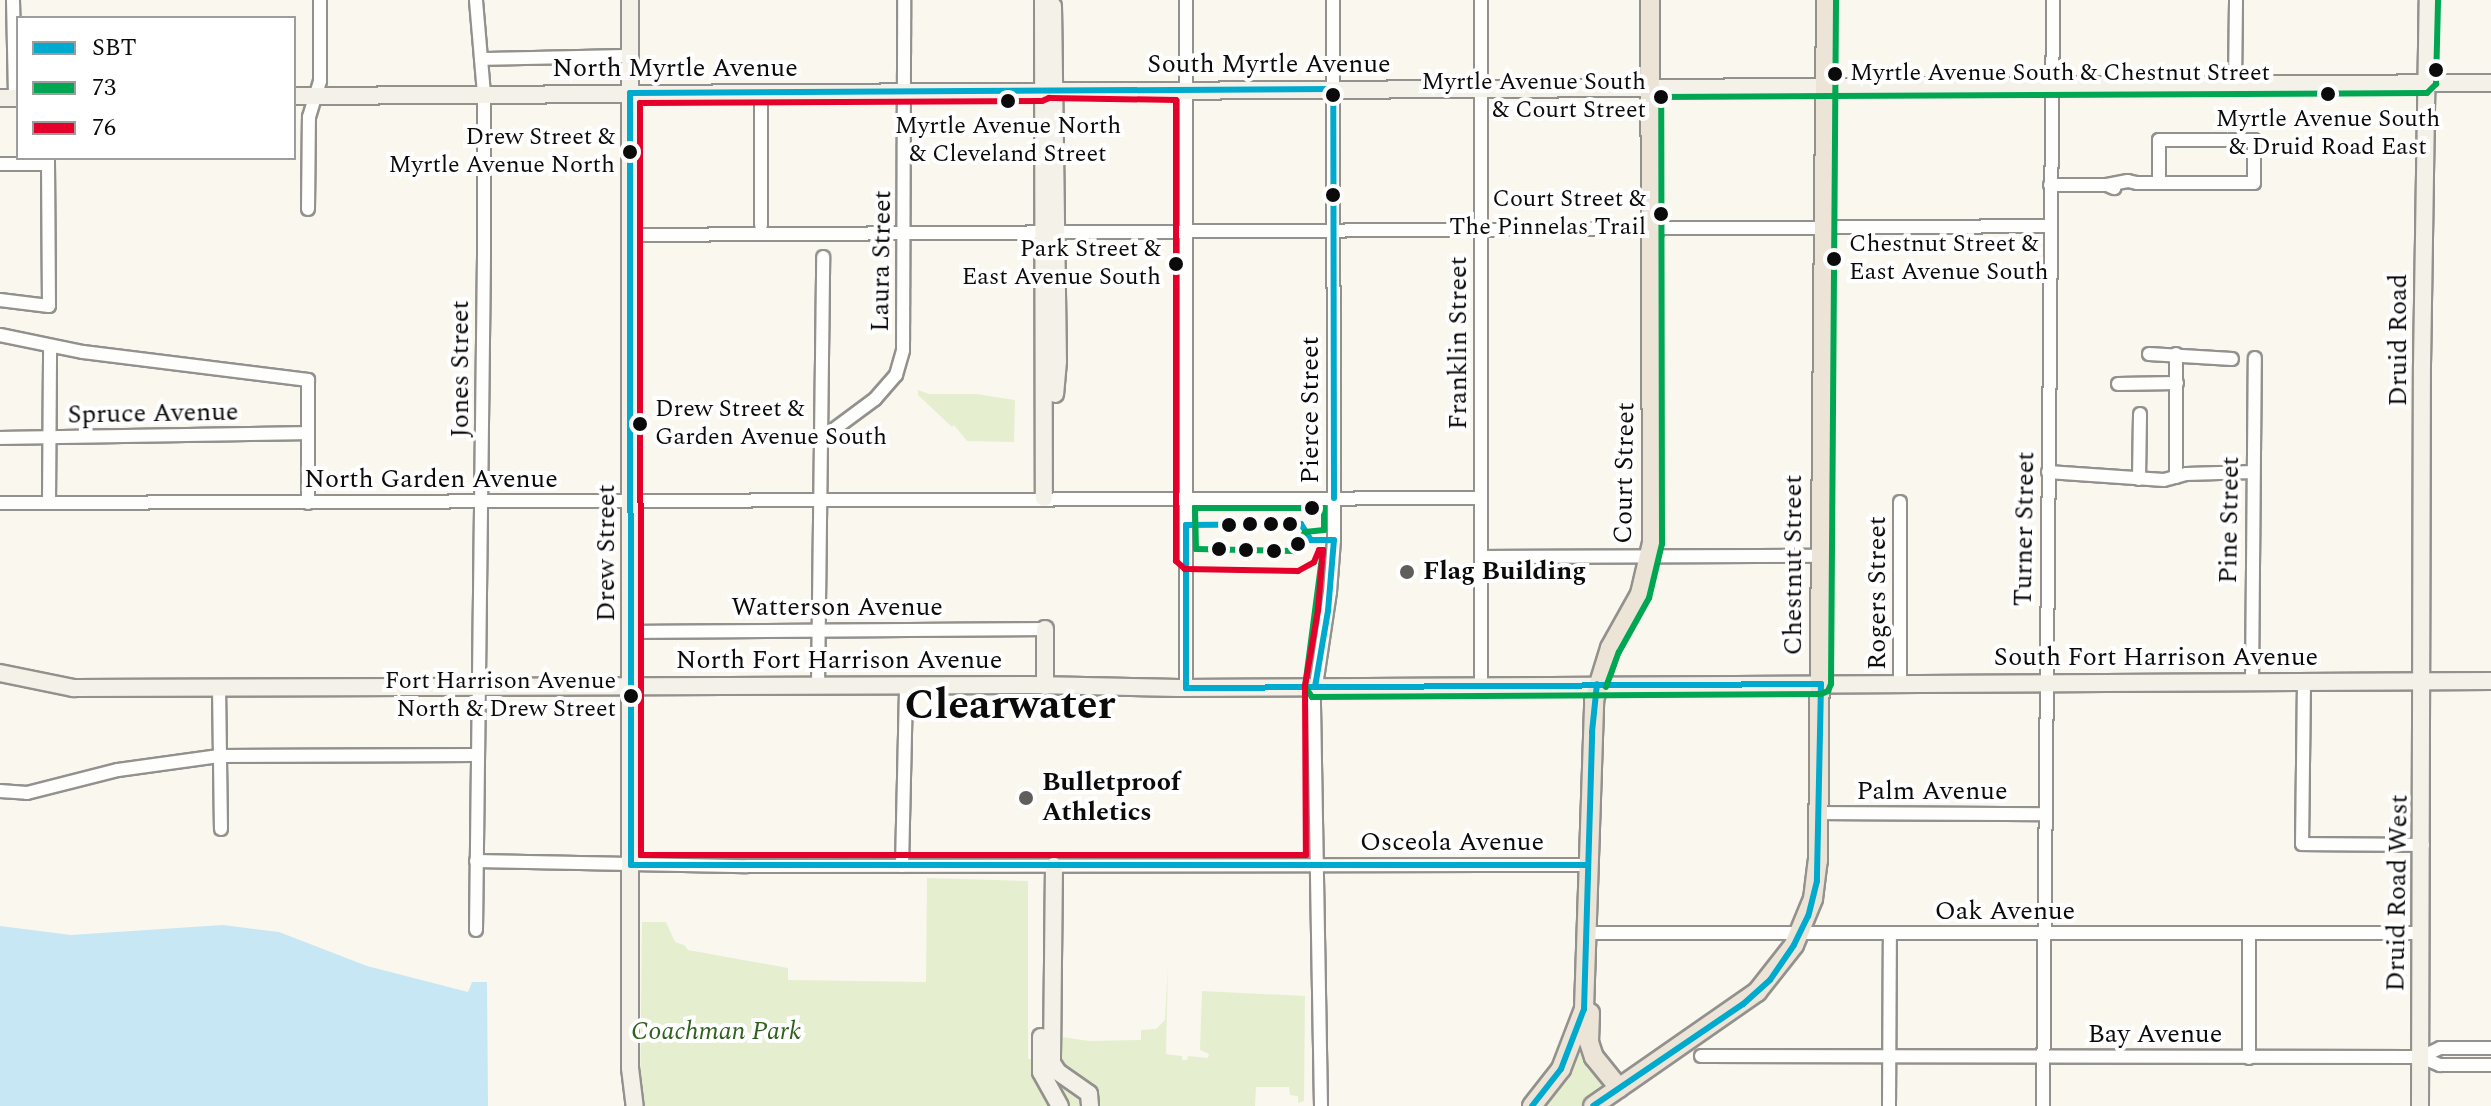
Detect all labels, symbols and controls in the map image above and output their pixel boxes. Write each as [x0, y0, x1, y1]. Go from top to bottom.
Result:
legend [16, 16, 296, 160]
text: SBT [92, 30, 137, 66]
street label: South Myrtle Avenue [1147, 49, 1391, 81]
street label: North Myrtle Avenue [552, 53, 798, 85]
place label: Myrtle Avenue South & Chestnut Street [1850, 60, 2270, 88]
unlabelled marker [2428, 62, 2444, 78]
marker: Myrtle Avenue South & Chestnut Street [1827, 66, 1843, 82]
place label: Myrtle Avenue South & Court Street [1421, 69, 1646, 125]
text: 73 [92, 70, 116, 106]
marker: Myrtle Avenue South & Druid Road East [2320, 86, 2336, 102]
unlabelled marker [1325, 87, 1341, 103]
marker: Myrtle Avenue South & Court Street [1653, 89, 1669, 105]
marker: Myrtle Avenue North & Cleveland Street [1000, 93, 1016, 109]
place label: Myrtle Avenue South & Druid Road East [2216, 106, 2440, 162]
text: 76 [92, 110, 116, 146]
place label: Myrtle Avenue North & Cleveland Street [895, 113, 1121, 169]
place label: Drew Street & Myrtle Avenue North [388, 124, 615, 180]
marker: Drew Street & Myrtle Avenue North [622, 144, 638, 160]
place label: Court Street & The Pinnelas Trail [1449, 186, 1646, 242]
unlabelled marker [1325, 187, 1341, 203]
street label: Laura Street [865, 190, 899, 332]
marker: Court Street & The Pinnelas Trail [1653, 206, 1669, 222]
place label: Chestnut Street & East Avenue South [1849, 231, 2048, 287]
place label: Park Street & East Avenue South [962, 236, 1161, 292]
marker: Chestnut Street & East Avenue South [1826, 251, 1842, 267]
marker: Park Street & East Avenue South [1168, 256, 1184, 272]
street label: Franklin Street [1443, 256, 1475, 430]
street label: Druid Road [2383, 274, 2415, 406]
street label: Jones Street [445, 300, 477, 438]
street label: Pierce Street [1295, 336, 1327, 484]
place label: Drew Street & Garden Avenue South [655, 396, 887, 452]
street label: Spruce Avenue [67, 397, 239, 431]
street label: Court Street [1608, 402, 1642, 544]
marker: Drew Street & Garden Avenue South [632, 416, 648, 432]
street label: Turner Street [2008, 451, 2042, 607]
street label: Pine Street [2213, 456, 2247, 584]
street label: North Garden Avenue [304, 464, 558, 496]
street label: Chestnut Street [1778, 475, 1810, 655]
street label: Drew Street [591, 484, 623, 622]
unlabelled marker [1304, 500, 1320, 516]
unlabelled marker [1242, 516, 1258, 532]
unlabelled marker [1263, 516, 1279, 532]
unlabelled marker [1282, 516, 1298, 532]
street label: Rogers Street [1862, 516, 1894, 670]
unlabelled marker [1221, 517, 1237, 533]
unlabelled marker [1290, 536, 1306, 552]
unlabelled marker [1211, 541, 1227, 557]
unlabelled marker [1238, 542, 1254, 558]
unlabelled marker [1266, 543, 1282, 559]
place label: Flag Building [1423, 556, 1586, 588]
marker: Flag Building [1398, 563, 1416, 581]
street label: Watterson Avenue [731, 592, 943, 624]
street label: South Fort Harrison Avenue [1994, 642, 2318, 674]
street label: North Fort Harrison Avenue [676, 645, 1002, 677]
place label: Fort Harrison Avenue North & Drew Street [385, 668, 616, 724]
district label: Clearwater [905, 681, 1115, 731]
marker: Fort Harrison Avenue North & Drew Street [623, 688, 639, 704]
place label: Bulletproof Athletics [1042, 767, 1180, 828]
street label: Palm Avenue [1857, 776, 2007, 808]
marker: Bulletproof Athletics [1017, 789, 1035, 807]
street label: Druid Road West [2381, 794, 2415, 992]
street label: Osceola Avenue [1360, 827, 1544, 859]
street label: Oak Avenue [1935, 896, 2075, 928]
park label: Coachman Park [631, 1016, 801, 1048]
street label: Bay Avenue [2088, 1019, 2222, 1051]

